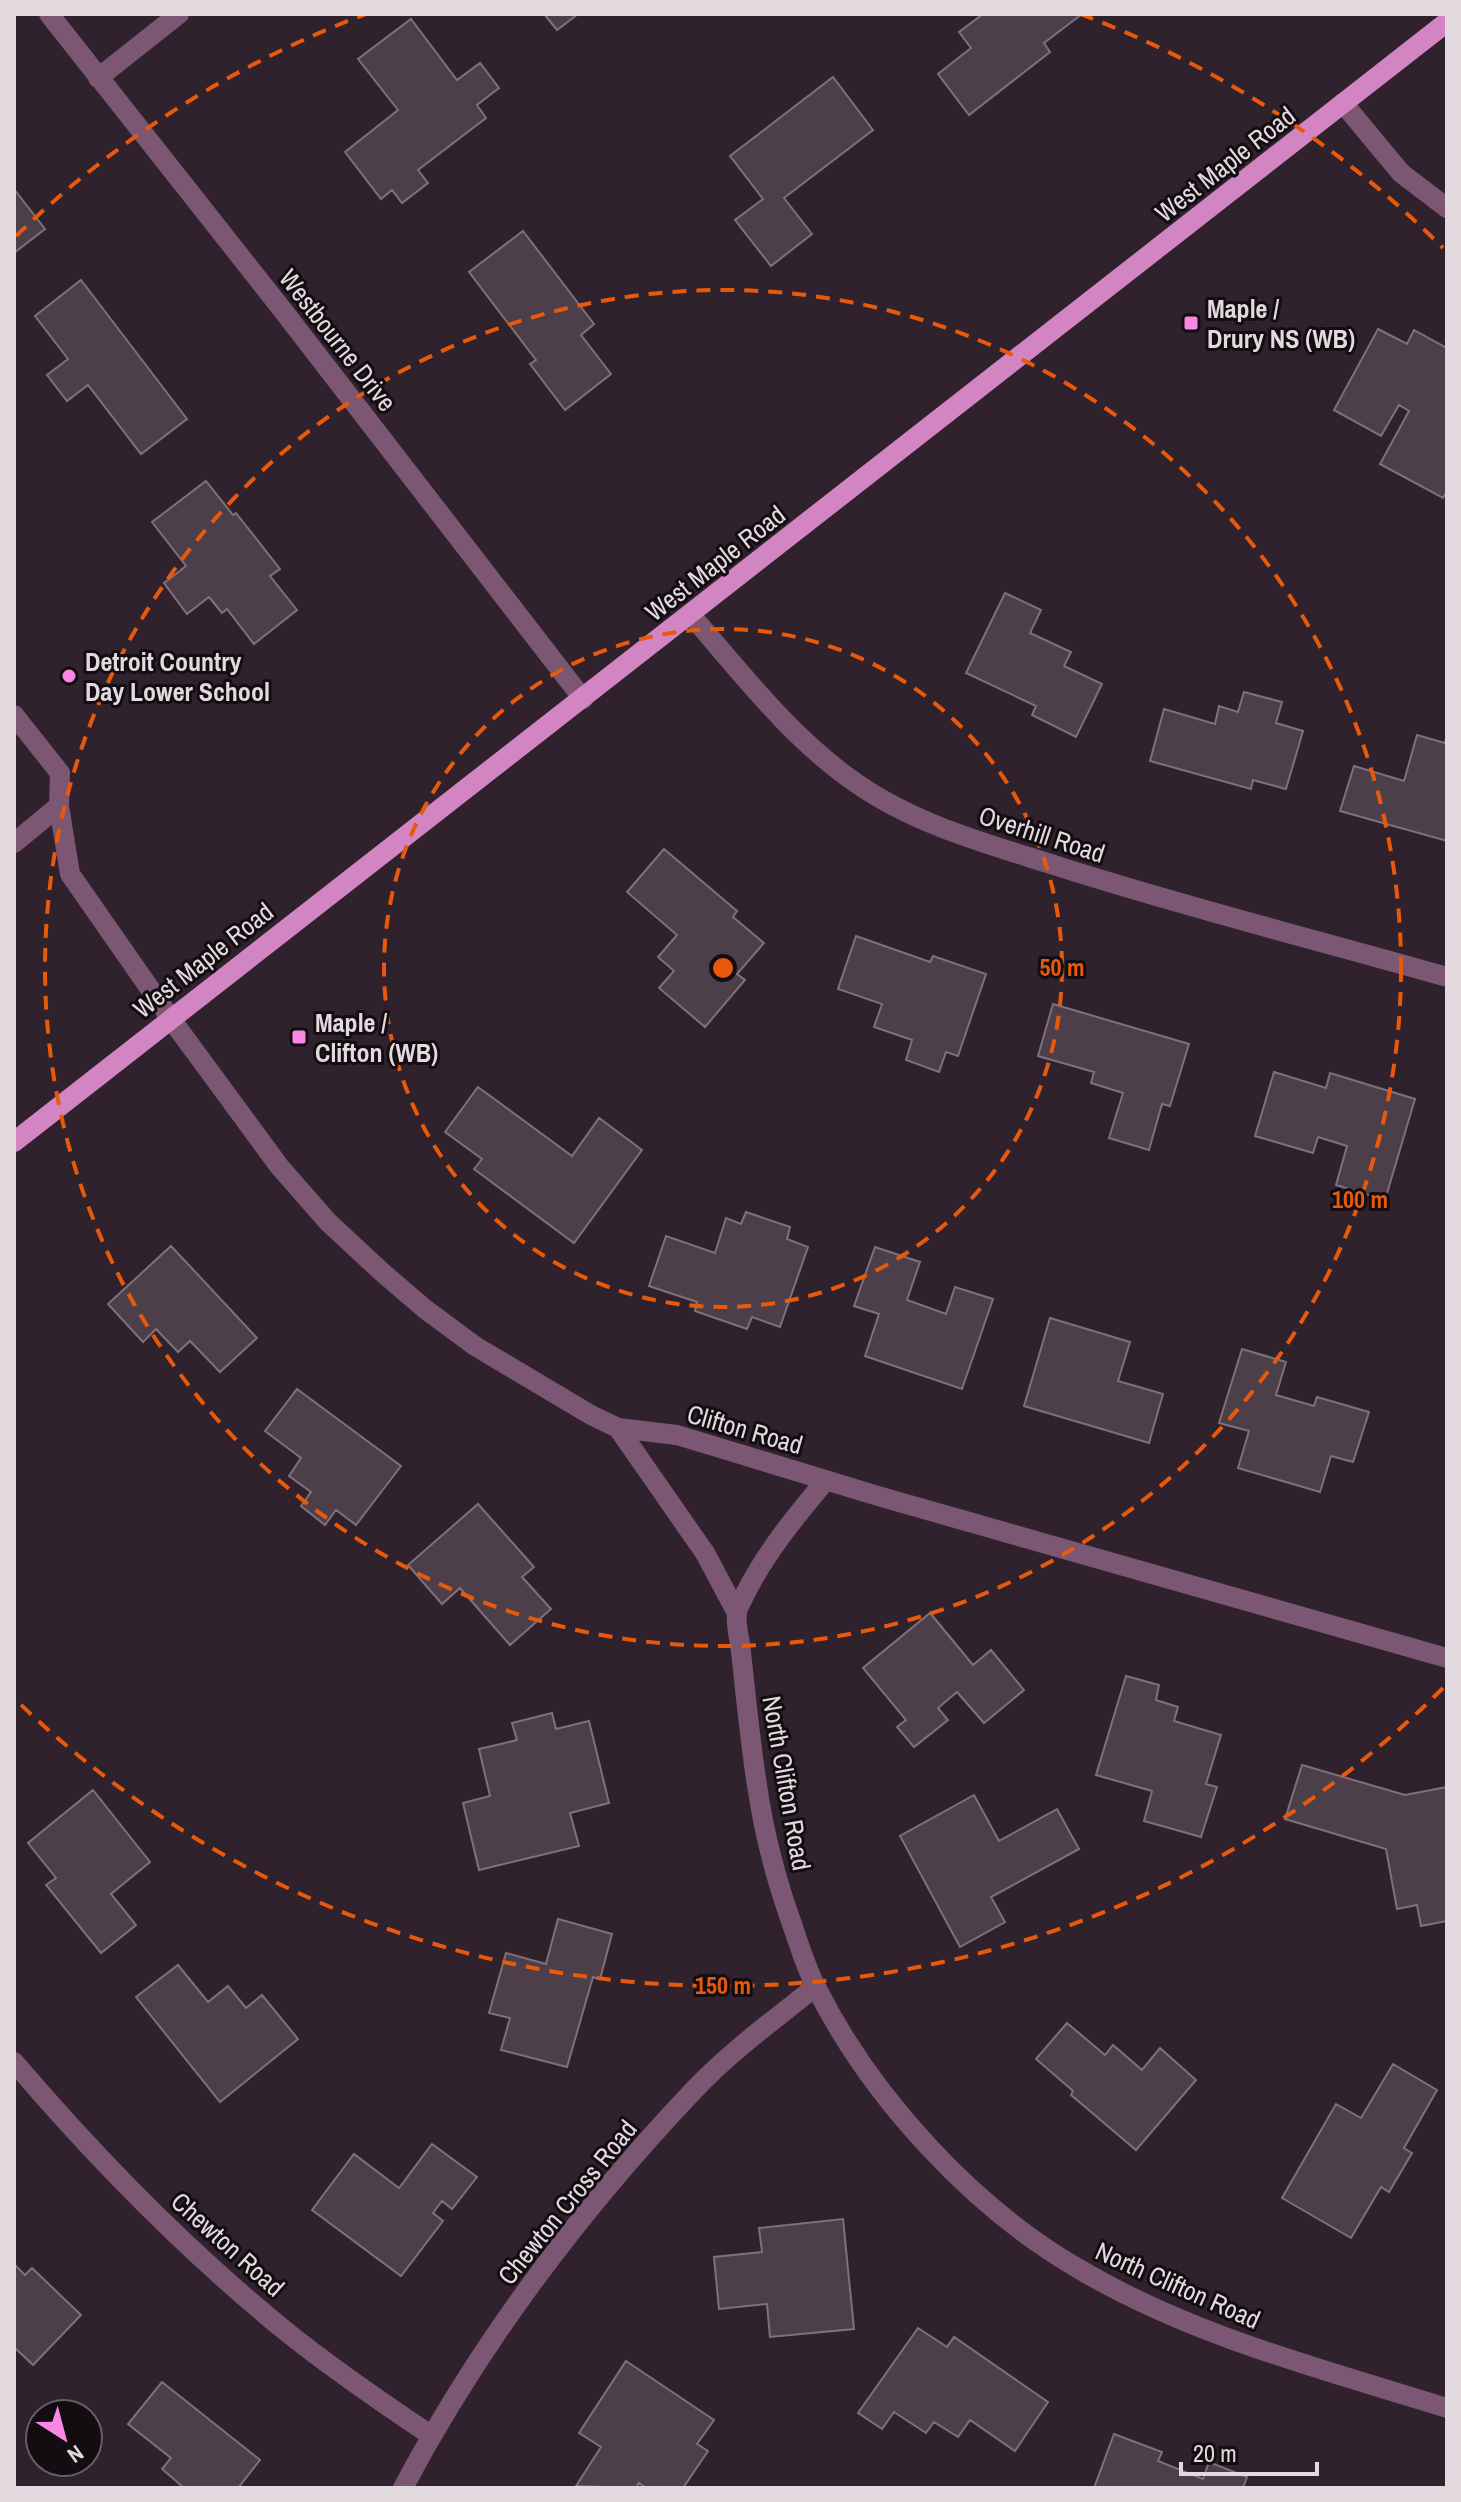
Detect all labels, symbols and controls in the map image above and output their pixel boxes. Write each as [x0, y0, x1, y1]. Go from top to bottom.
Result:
street label: West Maple Road [1148, 98, 1302, 230]
street label: Westbourne Drive [271, 262, 405, 418]
place label: Maple / Drury NS (WB) [1207, 291, 1355, 356]
marker: Maple / Drury NS (WB) [1182, 314, 1200, 332]
street label: West Maple Road [638, 497, 792, 629]
place label: Detroit Country Day Lower School [85, 644, 270, 709]
marker: Detroit Country Day Lower School [60, 667, 78, 685]
street label: Overhill Road [975, 797, 1109, 871]
street label: West Maple Road [126, 894, 280, 1026]
text: 50 m [1040, 951, 1084, 983]
centre of rings [709, 954, 737, 982]
place label: Maple / Clifton (WB) [315, 1005, 438, 1070]
marker: Maple / Clifton (WB) [290, 1028, 308, 1046]
text: 100 m [1332, 1183, 1388, 1215]
street label: Clifton Road [683, 1396, 807, 1462]
street label: North Clifton Road [754, 1693, 820, 1873]
text: 150 m [695, 1969, 751, 2001]
street label: Chewton Cross Road [490, 2112, 644, 2292]
street label: Chewton Road [164, 2184, 292, 2304]
street label: North Clifton Road [1090, 2233, 1266, 2337]
north arrow [24, 2398, 104, 2478]
scale bar [1181, 2426, 1317, 2476]
text: 20 m [1193, 2437, 1237, 2469]
text: N [62, 2438, 90, 2470]

